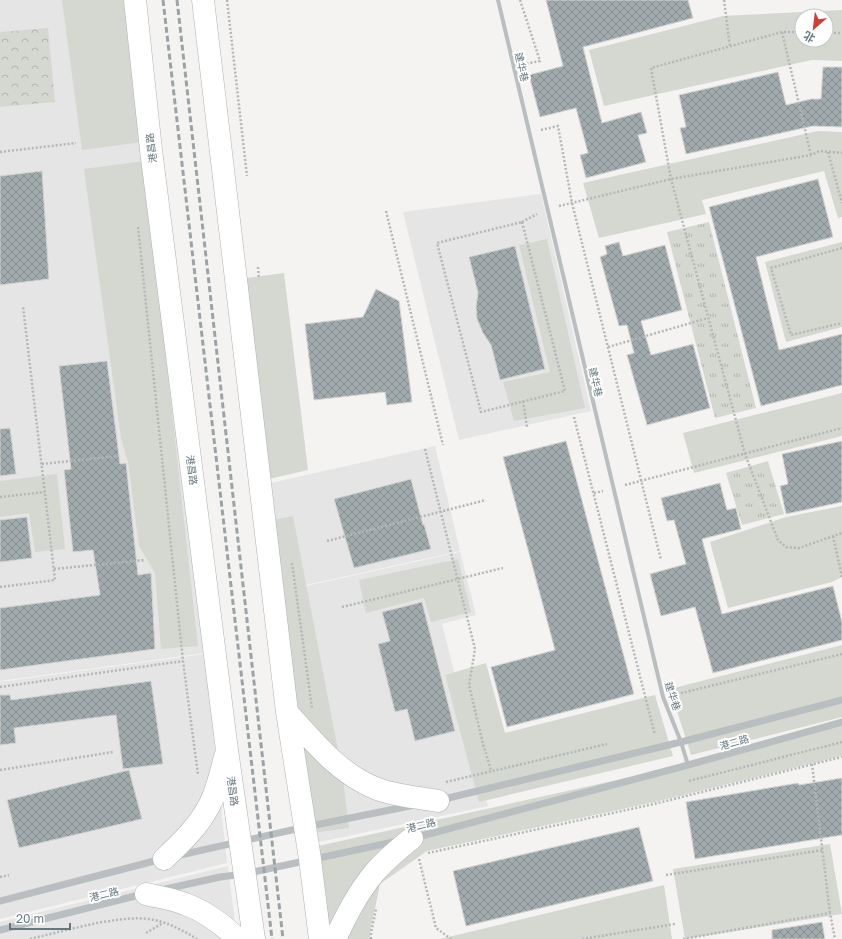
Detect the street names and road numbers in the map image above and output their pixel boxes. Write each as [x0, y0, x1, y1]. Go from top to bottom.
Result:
street label: 建华巷 [513, 51, 531, 83]
street label: 港昌路 [143, 132, 159, 164]
street label: 建华巷 [587, 366, 605, 398]
street label: 港昌路 [184, 454, 200, 486]
street label: 建华巷 [663, 680, 683, 712]
street label: 港二路 [718, 732, 750, 752]
street label: 港昌路 [225, 775, 241, 807]
street label: 港二路 [405, 816, 437, 834]
street label: 港二路 [88, 885, 120, 903]

